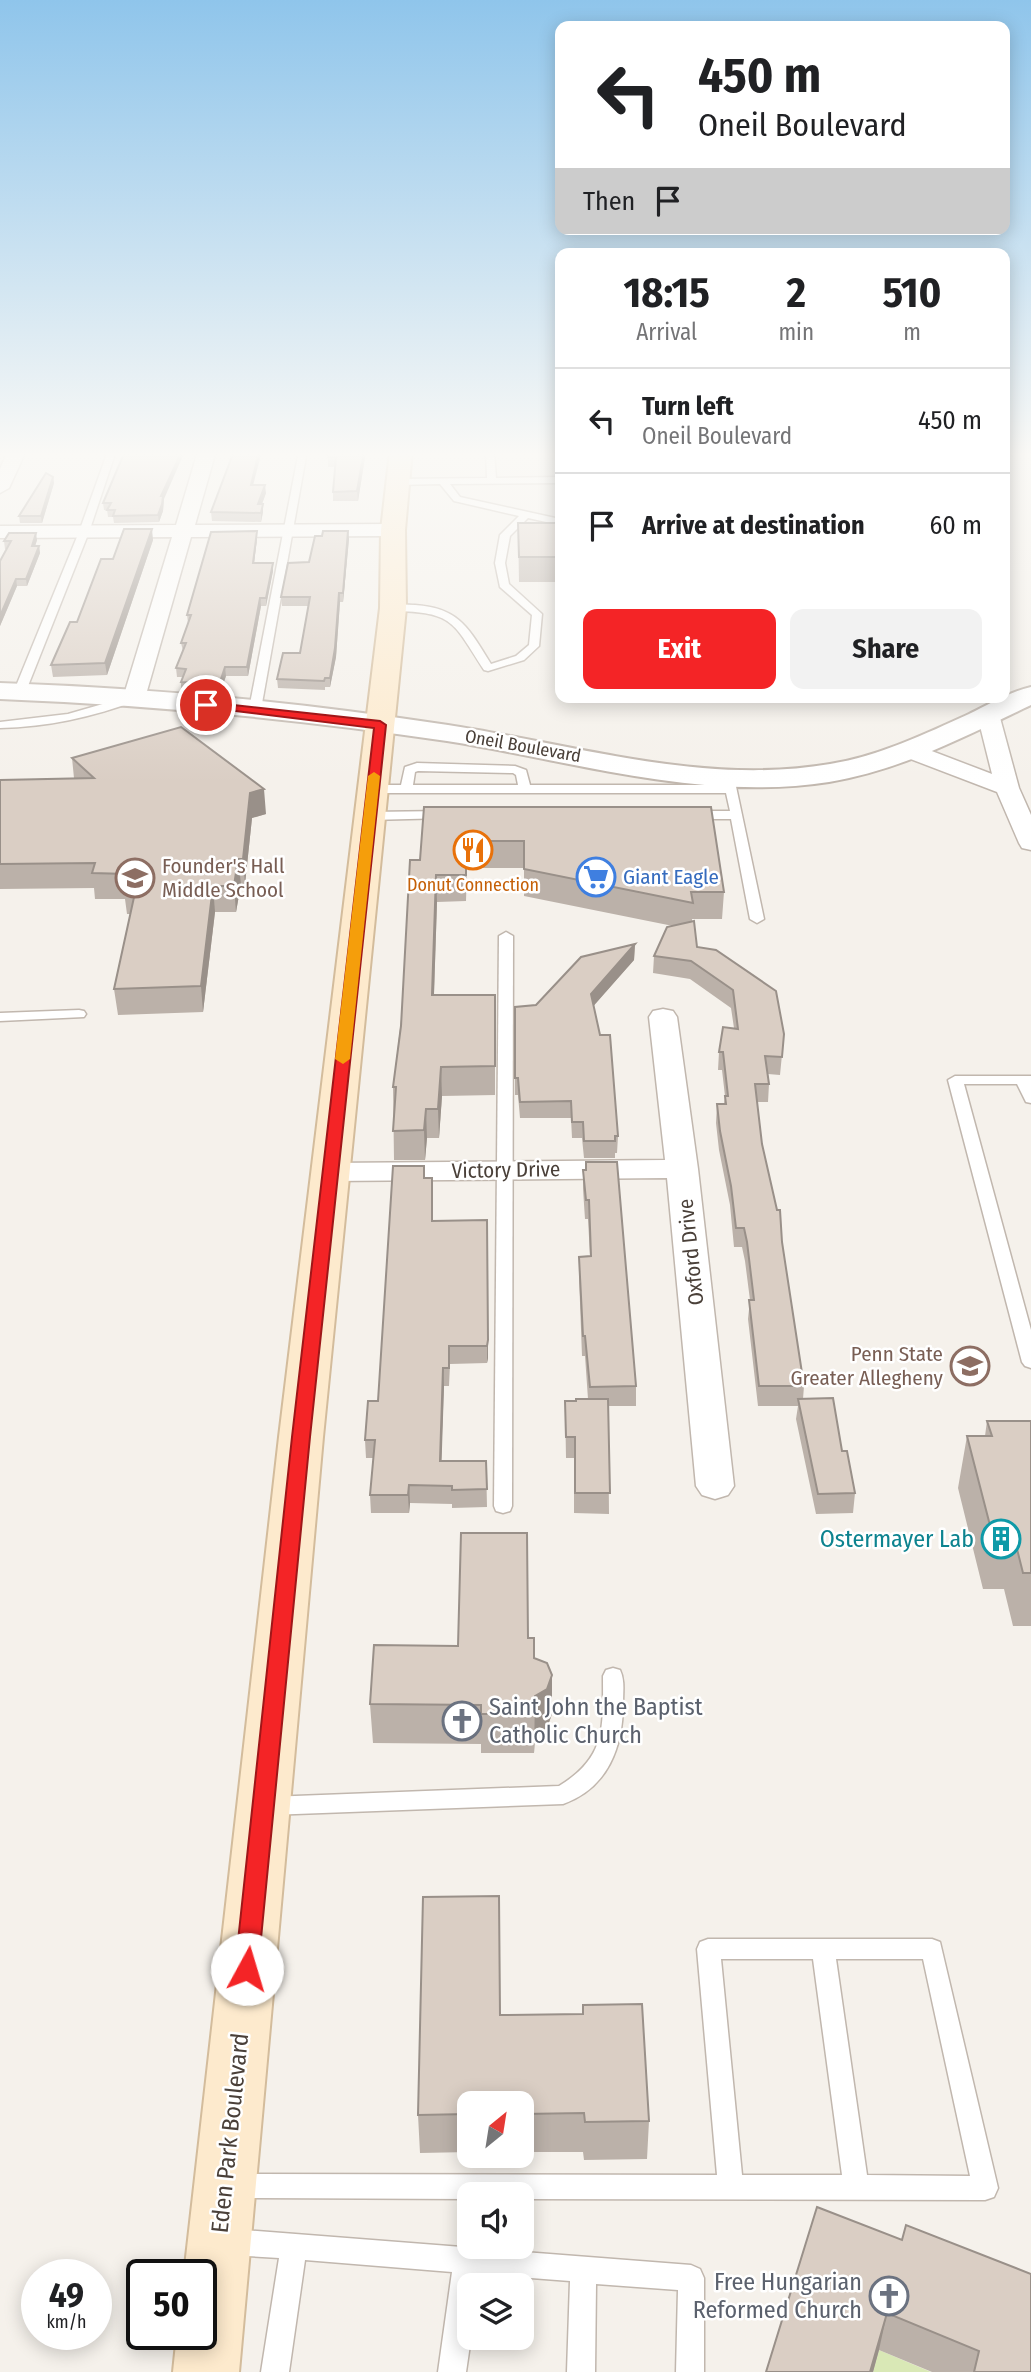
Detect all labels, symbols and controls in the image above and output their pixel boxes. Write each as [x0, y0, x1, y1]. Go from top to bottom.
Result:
text: 450 m [698, 46, 821, 105]
icon: left [583, 49, 674, 140]
text: Oneil Boulevard [698, 106, 907, 144]
icon: arrive [649, 182, 687, 220]
text: Then [583, 186, 635, 217]
text: 18:15 [623, 268, 710, 318]
text: 2 [786, 268, 806, 318]
text: 510 [882, 268, 942, 318]
text: Arrival [636, 318, 697, 346]
text: min [778, 318, 814, 346]
text: m [903, 318, 921, 346]
text: Turn left [642, 391, 734, 422]
icon: left [583, 402, 621, 440]
text: 450 m [918, 405, 982, 436]
text: Oneil Boulevard [642, 422, 792, 450]
icon: arrive [583, 507, 621, 545]
text: Arrive at destination [642, 510, 865, 541]
text: 60 m [929, 510, 982, 541]
button: Exit [583, 609, 776, 689]
button: Share [790, 609, 982, 689]
pin [176, 675, 236, 735]
icon: arrive [187, 686, 225, 724]
street label: Oneil Boulevard [463, 725, 583, 767]
restaurant icon: Donut Connection [452, 829, 494, 871]
place label: Founder's Hall Middle School [162, 853, 285, 903]
supermarket icon: Giant Eagle [575, 856, 617, 898]
school or university icon: Founder's Hall Middle School [114, 857, 156, 899]
place label: Giant Eagle [623, 864, 719, 890]
place label: Donut Connection [407, 874, 539, 896]
street label: Victory Drive [451, 1156, 561, 1184]
street label: Oxford Drive [672, 1198, 710, 1306]
place label: Penn State Greater Allegheny [791, 1341, 944, 1391]
school or university icon: Penn State Greater Allegheny [949, 1345, 991, 1387]
building icon: Ostermayer Lab [980, 1518, 1022, 1560]
place label: Ostermayer Lab [820, 1525, 974, 1553]
place label: Saint John the Baptist Catholic Church [489, 1693, 703, 1749]
church icon: Saint John the Baptist Catholic Church [441, 1700, 483, 1742]
position arrow [210, 1932, 284, 2006]
street label: Eden Park Boulevard [206, 2032, 254, 2234]
north arrow [457, 2091, 534, 2168]
map controls [457, 2091, 534, 2350]
button: sound [457, 2182, 534, 2259]
speed limit sign: 50 [126, 2259, 217, 2350]
place label: Free Hungarian Reformed Church [693, 2268, 862, 2324]
button: layers [457, 2273, 534, 2350]
text: 49 [49, 2274, 84, 2316]
church icon: Free Hungarian Reformed Church [868, 2275, 910, 2317]
text: km/h [46, 2311, 87, 2333]

